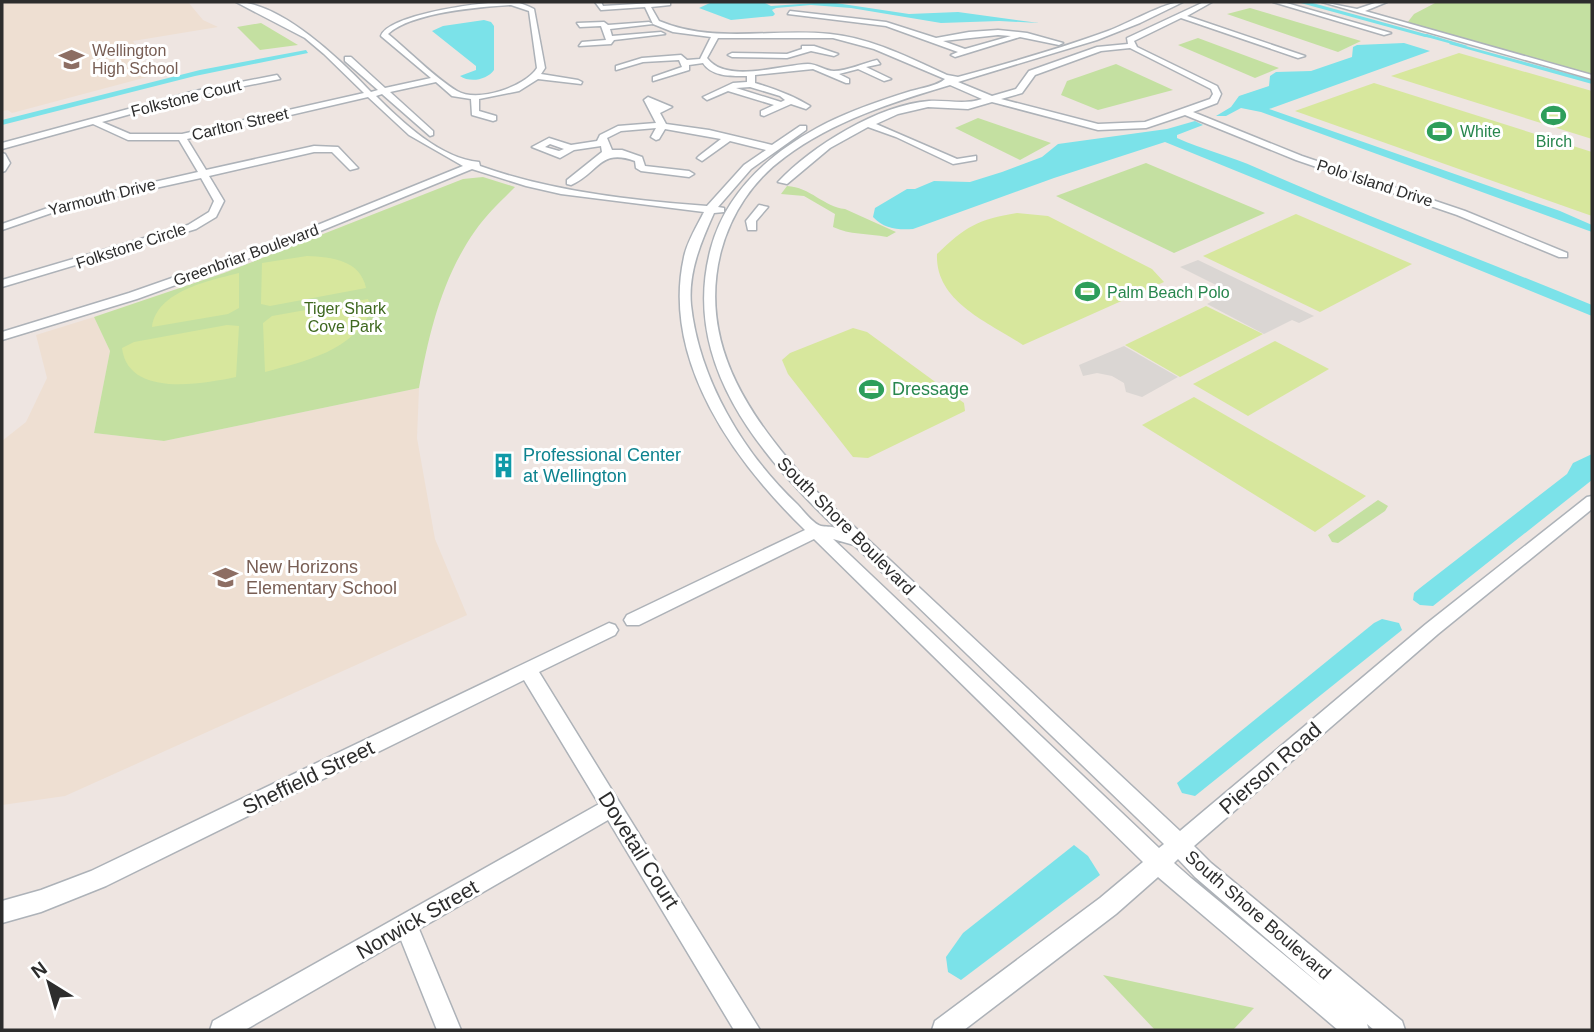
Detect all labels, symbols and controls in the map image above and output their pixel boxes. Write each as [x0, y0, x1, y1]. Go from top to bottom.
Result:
place label: Wellington High School [92, 42, 178, 77]
school or university icon: Wellington High School [58, 45, 86, 73]
street label: Folkstone Court [129, 76, 243, 120]
sports icon: Birch [1540, 101, 1568, 129]
street label: Carlton Street [190, 104, 291, 143]
sports icon: White [1426, 117, 1454, 145]
place label: White [1460, 123, 1501, 140]
place label: Birch [1536, 133, 1572, 150]
street label: Polo Island Drive [1315, 156, 1435, 210]
street label: Yarmouth Drive [47, 175, 157, 219]
street label: Folkstone Circle [74, 220, 188, 272]
street label: Greenbriar Boulevard [171, 221, 321, 289]
sports icon: Palm Beach Polo [1073, 278, 1101, 306]
place label: Palm Beach Polo [1107, 284, 1230, 301]
park label: Tiger Shark Cove Park [304, 300, 387, 335]
sports icon: Dressage [858, 375, 886, 403]
place label: Dressage [892, 379, 969, 399]
place label: Professional Center at Wellington [523, 445, 681, 486]
building icon: Professional Center at Wellington [489, 451, 517, 479]
street label: South Shore Boulevard [773, 453, 919, 599]
place label: New Horizons Elementary School [246, 557, 397, 598]
school or university icon: New Horizons Elementary School [212, 563, 240, 591]
street label: Pierson Road [1214, 718, 1326, 818]
street label: Sheffield Street [239, 735, 378, 819]
street label: Dovetail Court [594, 787, 684, 913]
street label: South Shore Boulevard [1181, 846, 1335, 984]
street label: Norwick Street [352, 875, 482, 963]
north arrow [14, 948, 84, 1018]
text: N [27, 957, 51, 982]

